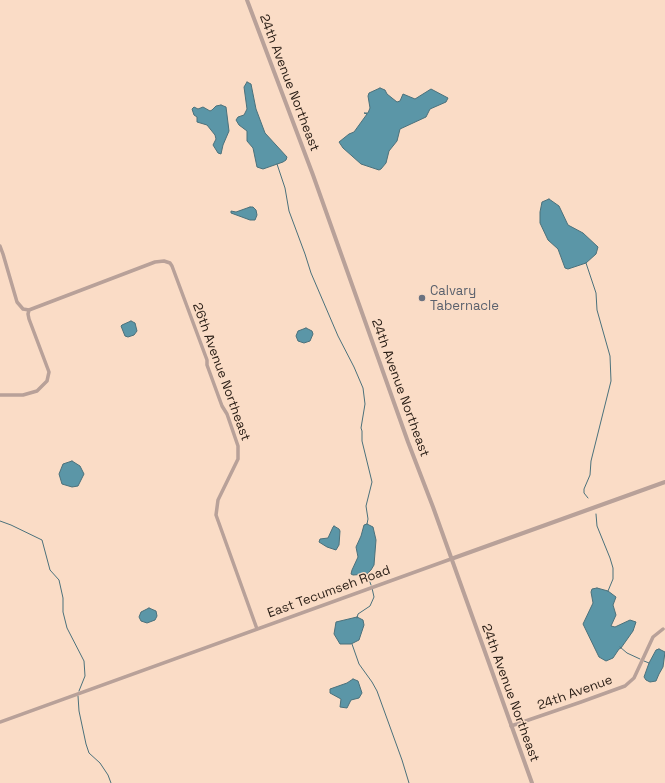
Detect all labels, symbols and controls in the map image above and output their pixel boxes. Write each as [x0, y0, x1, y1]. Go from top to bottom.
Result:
street label: 24th Avenue Northeast [256, 12, 322, 154]
place label: Calvary Tabernacle [430, 283, 499, 314]
marker: Calvary Tabernacle [417, 293, 427, 303]
street label: 26th Avenue Northeast [189, 301, 253, 443]
street label: 24th Avenue Northeast [368, 317, 432, 459]
street label: East Tecumseh Road [265, 563, 393, 621]
street label: 24th Avenue Northeast [478, 622, 542, 764]
street label: 24th Avenue [535, 672, 615, 714]

